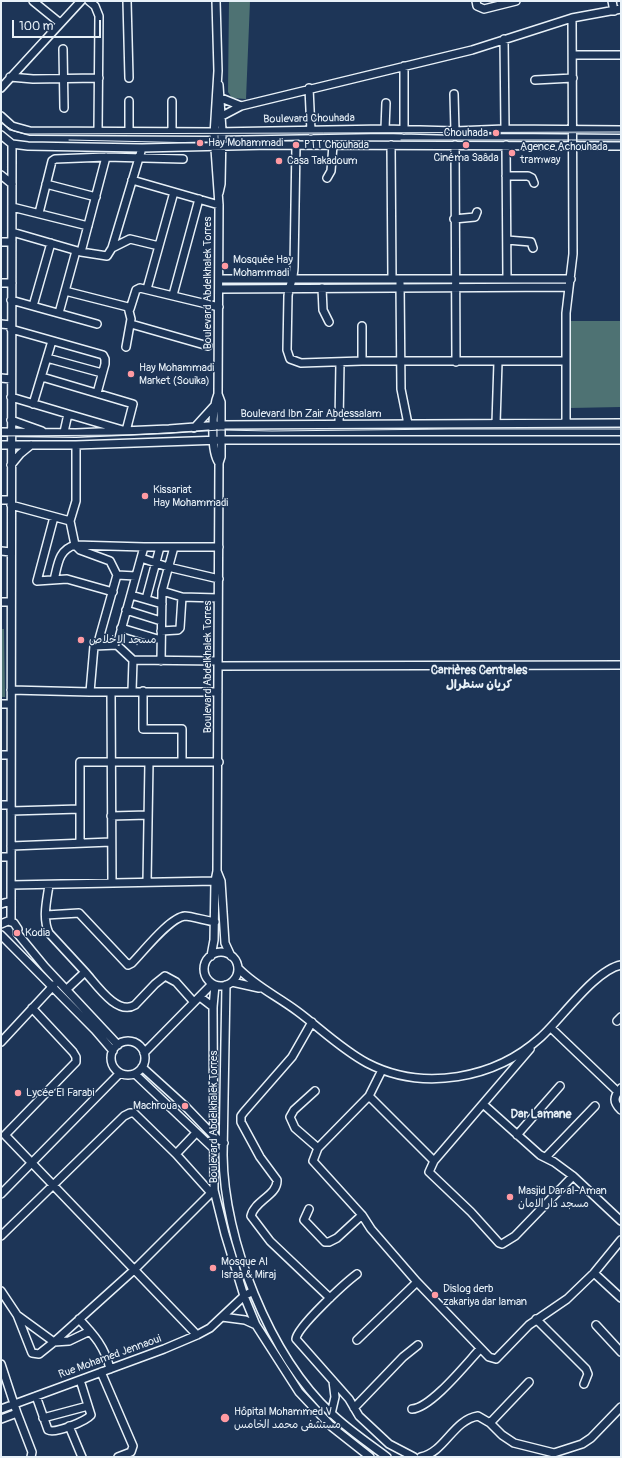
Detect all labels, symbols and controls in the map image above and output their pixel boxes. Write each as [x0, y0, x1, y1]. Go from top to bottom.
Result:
scale bar [14, 12, 103, 38]
text: 100 m [19, 19, 53, 34]
street label: Boulevard Chouhada [263, 112, 355, 126]
place label: Chouhada [444, 126, 488, 140]
marker: Chouhada [491, 128, 501, 138]
place label: Hay Mohammadi [208, 136, 283, 150]
marker: Hay Mohammadi [195, 138, 205, 148]
place label: PTT Chouhada [304, 138, 369, 152]
marker: PTT Chouhada [291, 140, 301, 150]
marker: Cinéma Saâda [461, 140, 471, 150]
place label: Agence Achouhada tramway [520, 140, 608, 166]
marker: Agence Achouhada tramway [507, 148, 517, 158]
place label: Cinéma Saâda [433, 151, 499, 165]
place label: Casa Takadoum [287, 154, 358, 168]
marker: Casa Takadoum [274, 156, 284, 166]
street label: Boulevard Abdelkhalek Torres [201, 217, 215, 349]
place label: Mosquée Hay Mohammadi [233, 253, 293, 279]
marker: Mosquée Hay Mohammadi [220, 261, 230, 271]
place label: Hay Mohammadi Market (Souika) [139, 361, 214, 387]
marker: Hay Mohammadi Market (Souika) [126, 369, 136, 379]
street label: Boulevard Ibn Zair Abdessalam [240, 407, 382, 421]
place label: Kissariat Hay Mohammadi [153, 483, 228, 509]
marker: Kissariat Hay Mohammadi [140, 491, 150, 501]
street label: Boulevard Abdelkhalek Torres [201, 601, 215, 733]
place label: مسجد الإخلاص [89, 633, 156, 647]
marker: مسجد الإخلاص [76, 635, 86, 645]
district label: Carrières Centrales كريان سنطرال [431, 664, 527, 692]
place label: Kodia [25, 926, 50, 940]
marker: Kodia [12, 928, 22, 938]
street label: Boulevard Abdelkhalek Torres [207, 1051, 221, 1183]
place label: Lycée El Farabi [26, 1086, 94, 1100]
marker: Lycée El Farabi [13, 1088, 23, 1098]
place label: Machroua [133, 1099, 177, 1113]
marker: Machroua [180, 1101, 190, 1111]
district label: Dar Lamane [511, 1108, 571, 1122]
place label: Masjid Dar al-Aman مسجد دار الامان [518, 1184, 607, 1210]
marker: Masjid Dar al-Aman مسجد دار الامان [505, 1192, 515, 1202]
place label: Mosque Al Israa & Miraj [221, 1255, 276, 1281]
marker: Mosque Al Israa & Miraj [208, 1263, 218, 1273]
place label: Dislog derb zakariya dar laman [443, 1282, 527, 1308]
marker: Dislog derb zakariya dar laman [430, 1290, 440, 1300]
street label: Rue Mohamed Jennaoui [57, 1332, 163, 1382]
place label: Hôpital Mohammed V مستشفى محمد الخامس [234, 1405, 341, 1431]
marker: Hôpital Mohammed V مستشفى محمد الخامس [219, 1412, 231, 1424]

